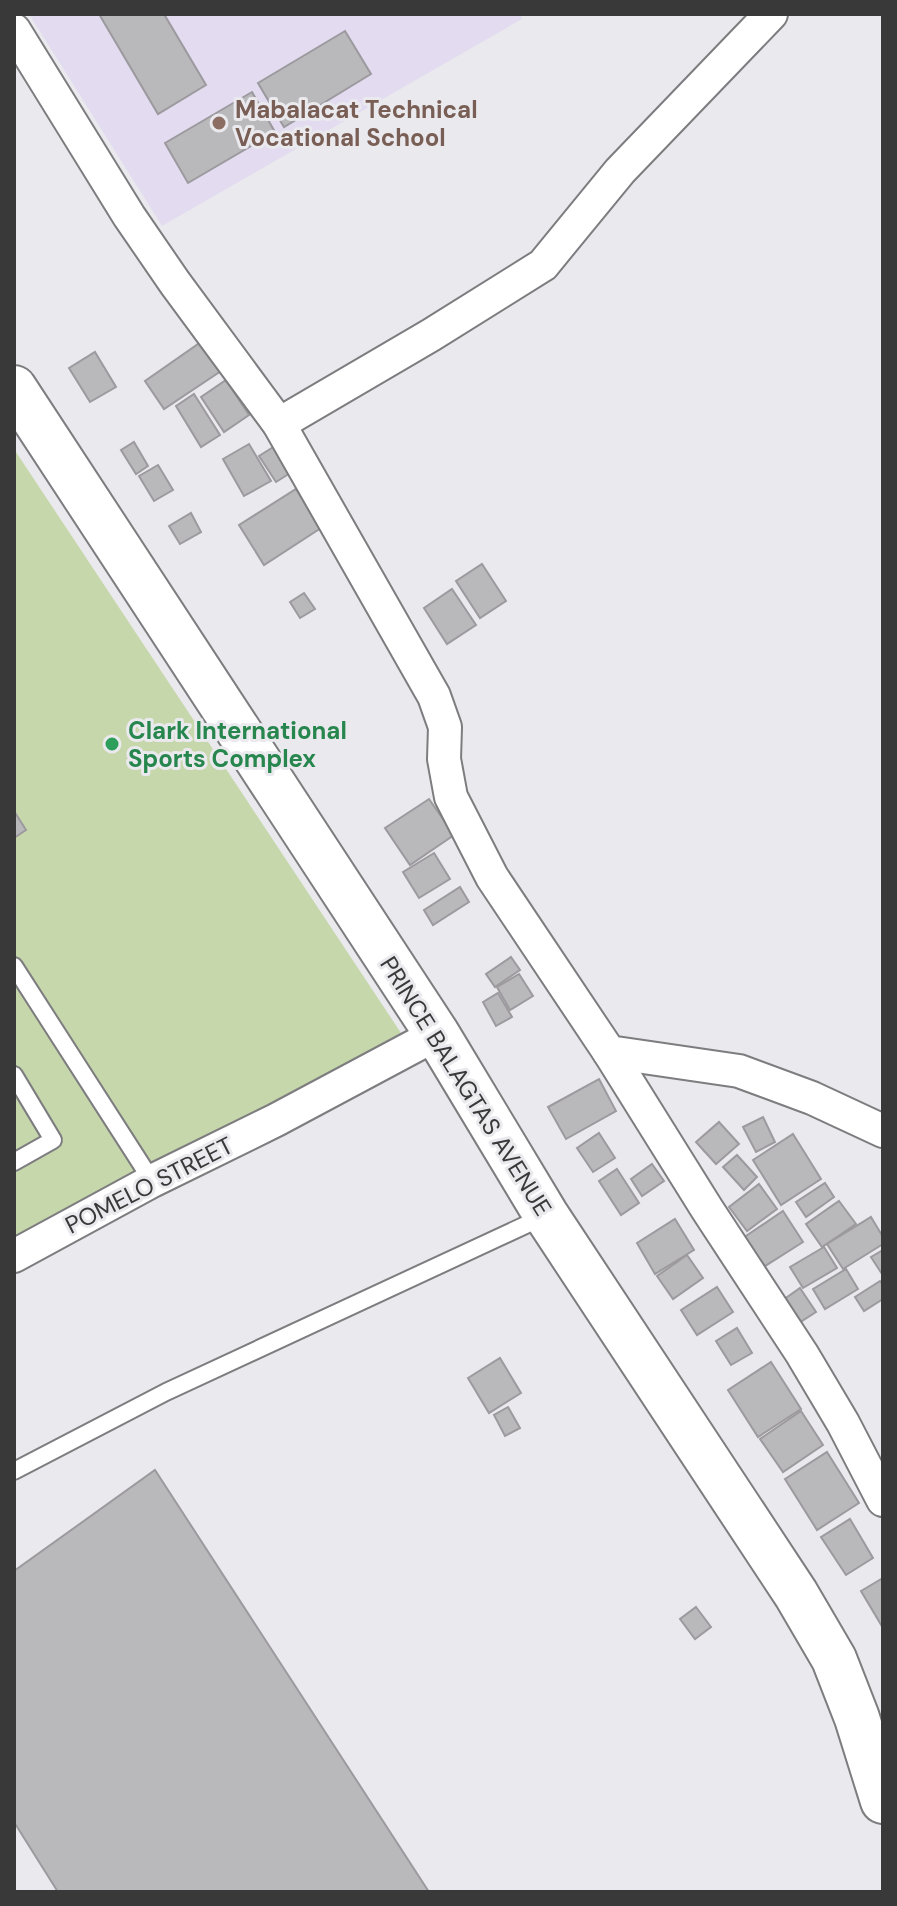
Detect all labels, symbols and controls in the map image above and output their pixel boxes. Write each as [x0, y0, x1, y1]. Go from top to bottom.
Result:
place label: Mabalacat Technical Vocational School [235, 94, 478, 153]
marker: Mabalacat Technical Vocational School [210, 114, 228, 132]
place label: Clark International Sports Complex [128, 715, 347, 774]
marker: Clark International Sports Complex [103, 735, 121, 753]
street label: PRINCE BALAGTAS AVENUE [373, 950, 559, 1222]
street label: POMELO STREET [60, 1129, 238, 1241]

